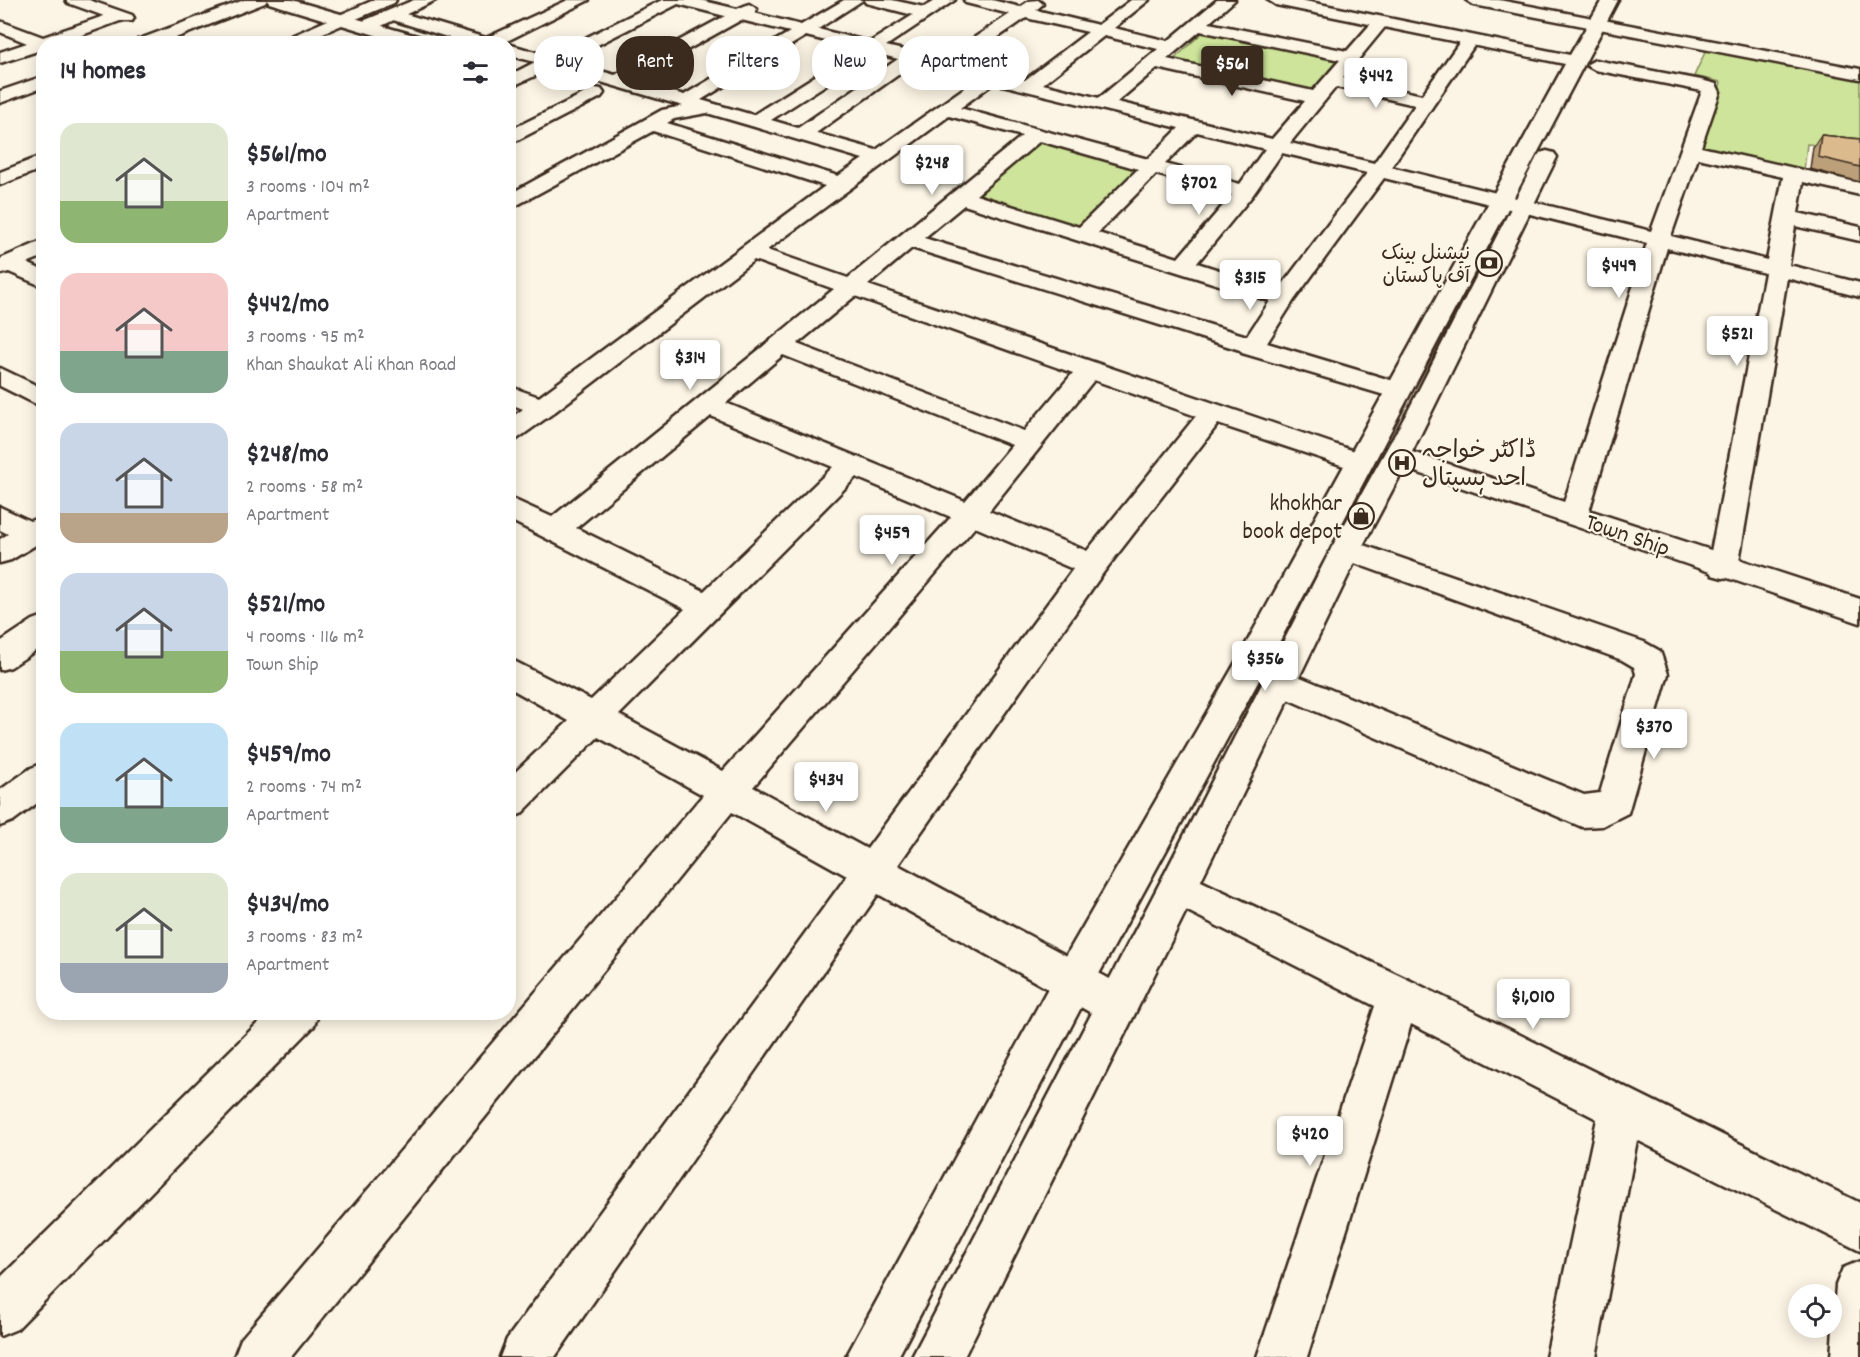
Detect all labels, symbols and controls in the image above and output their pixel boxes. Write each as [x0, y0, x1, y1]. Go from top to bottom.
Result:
chip: Buy [534, 36, 604, 90]
chip: Rent [616, 36, 694, 90]
chip: Filters [706, 36, 800, 90]
chip: New [812, 36, 887, 90]
chip: Apartment [899, 36, 1029, 90]
pin: $561 [1196, 46, 1268, 97]
text: $561 [1215, 51, 1249, 79]
text: 14 homes [60, 54, 146, 91]
icon: filters [459, 56, 492, 89]
pin: $442 [1340, 58, 1412, 109]
text: $442 [1358, 63, 1394, 91]
text: $561/mo [246, 137, 327, 174]
pin: $248 [896, 145, 968, 196]
icon: home [108, 147, 180, 219]
text: $248 [914, 150, 950, 178]
pin: $702 [1163, 165, 1235, 216]
text: $702 [1180, 170, 1218, 198]
text: 3 rooms · 104 m² [246, 174, 370, 202]
text: Apartment [246, 202, 329, 230]
place label: نیشنل بینک آف پاکستان [1381, 241, 1471, 292]
bank icon: نیشنل بینک آف پاکستان [1474, 248, 1504, 278]
pin: $449 [1583, 248, 1655, 299]
text: $449 [1601, 253, 1637, 281]
pin: $315 [1214, 260, 1286, 311]
text: $315 [1234, 265, 1266, 293]
text: $442/mo [246, 287, 329, 324]
icon: home [108, 297, 180, 369]
pin: $521 [1701, 316, 1773, 367]
text: $521 [1721, 321, 1753, 349]
text: 3 rooms · 95 m² [246, 324, 365, 352]
pin: $314 [654, 340, 726, 391]
text: $314 [674, 345, 706, 373]
text: Khan Shaukat Ali Khan Road [246, 352, 456, 380]
place label: ڈاکٹر خواجہ احد ہسپتال [1422, 435, 1536, 497]
text: $248/mo [246, 437, 329, 474]
icon: home [108, 447, 180, 519]
hospital icon: ڈاکٹر خواجہ احد ہسپتال [1387, 448, 1417, 478]
text: 2 rooms · 58 m² [246, 474, 363, 502]
place label: khokhar book depot [1242, 488, 1342, 550]
shop icon: khokhar book depot [1346, 501, 1376, 531]
text: Apartment [246, 502, 329, 530]
street label: Town Ship [1580, 507, 1674, 567]
pin: $459 [856, 515, 928, 566]
text: $459 [874, 520, 910, 548]
text: $521/mo [246, 587, 325, 624]
icon: home [108, 597, 180, 669]
text: 4 rooms · 116 m² [246, 624, 364, 652]
pin: $356 [1229, 641, 1301, 692]
text: $356 [1246, 646, 1284, 674]
text: Town Ship [246, 652, 319, 680]
pin: $370 [1618, 709, 1690, 760]
text: $370 [1635, 714, 1673, 742]
text: $459/mo [246, 737, 331, 774]
icon: home [108, 747, 180, 819]
pin: $434 [790, 762, 862, 813]
text: $434 [808, 767, 844, 795]
text: 2 rooms · 74 m² [246, 774, 362, 802]
text: Apartment [246, 802, 329, 830]
text: $434/mo [246, 887, 329, 924]
icon: home [108, 897, 180, 969]
text: 3 rooms · 83 m² [246, 924, 363, 952]
text: Apartment [246, 952, 329, 980]
pin: $1,010 [1484, 979, 1582, 1030]
text: $1,010 [1511, 984, 1555, 1012]
pin: $420 [1274, 1116, 1346, 1167]
text: $420 [1291, 1121, 1329, 1149]
map controls [1788, 1284, 1842, 1338]
button: locate [1788, 1284, 1842, 1338]

